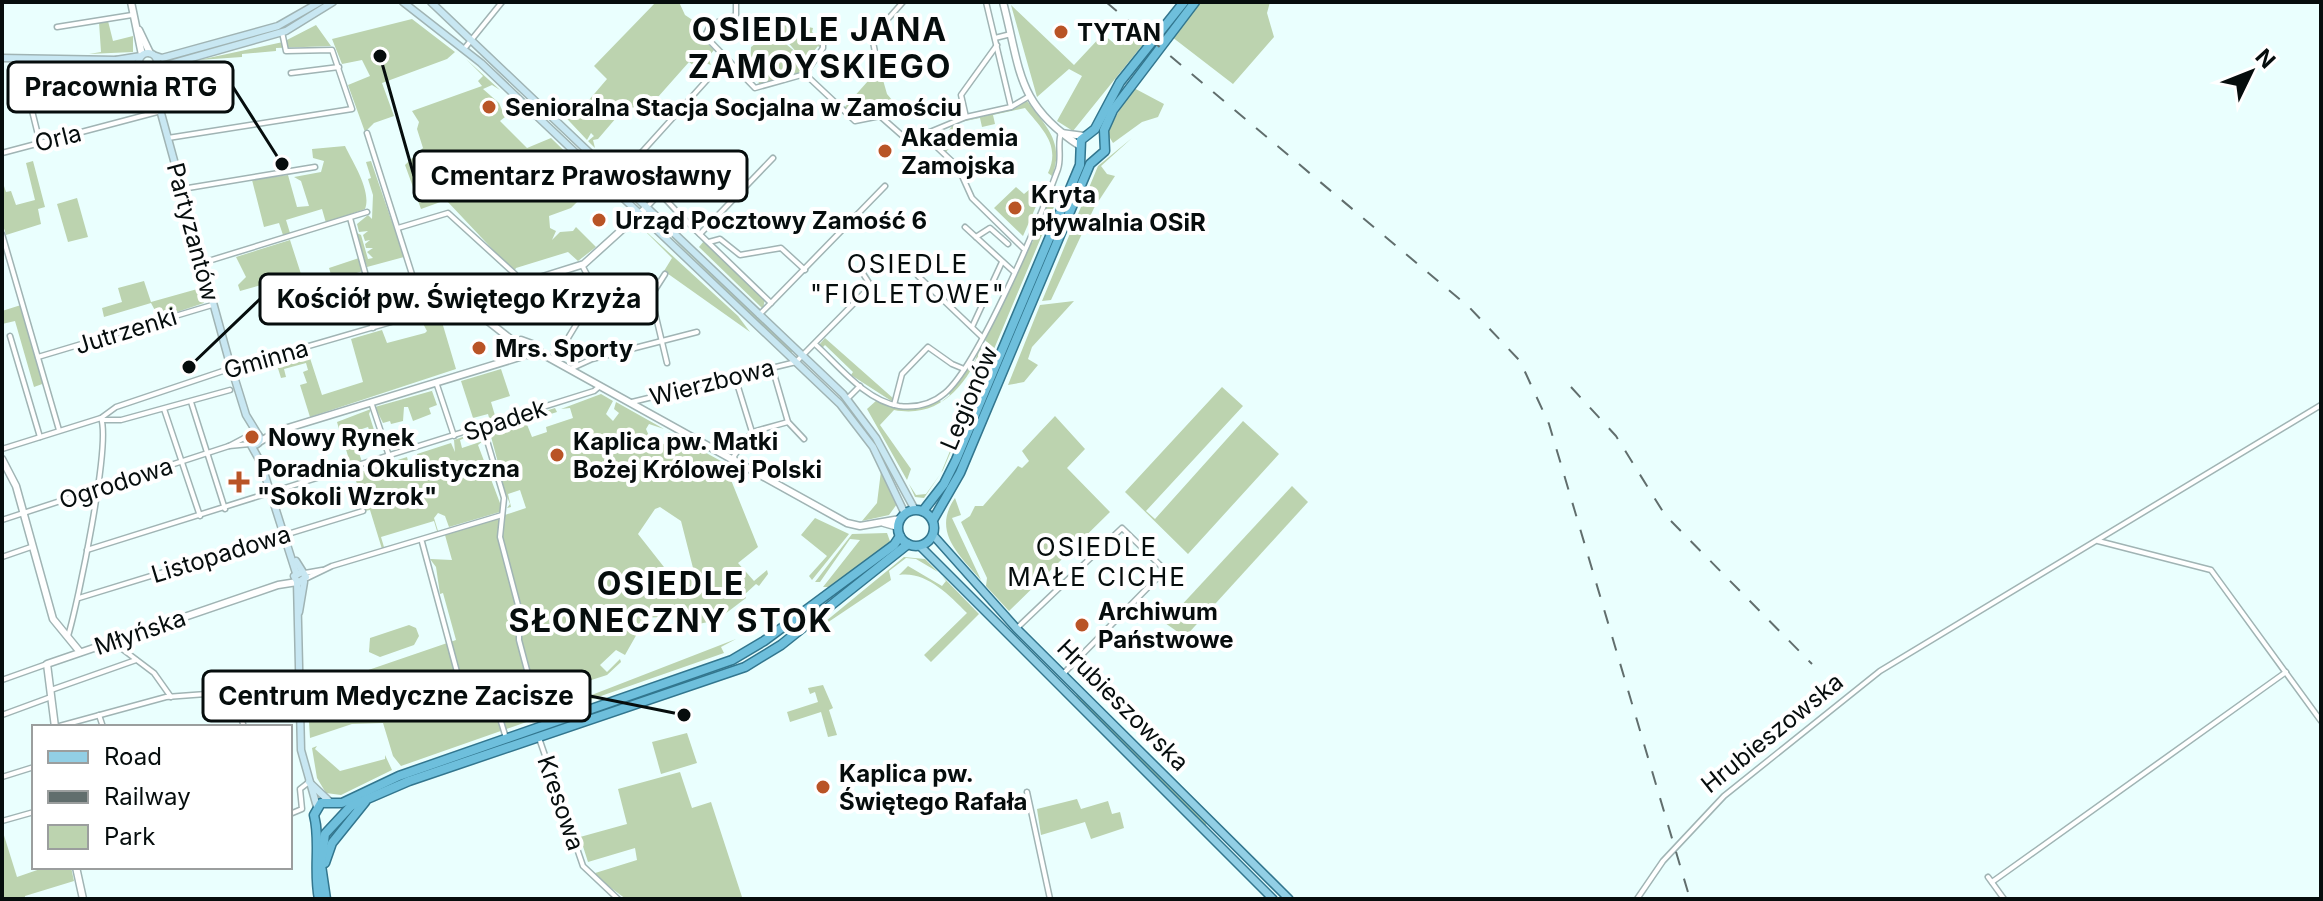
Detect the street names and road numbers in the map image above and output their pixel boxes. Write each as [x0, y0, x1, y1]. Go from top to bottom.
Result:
street label: Orla [32, 118, 84, 158]
street label: Partyzantów [161, 160, 225, 304]
street label: Jutrzenki [72, 302, 180, 360]
street label: Gminna [220, 333, 312, 385]
street label: Legionów [934, 342, 1004, 454]
street label: Wierzbowa [647, 353, 777, 411]
street label: Spadek [460, 393, 550, 447]
street label: Ogrodowa [55, 451, 177, 515]
street label: Listopadowa [148, 519, 294, 589]
street label: Młyńska [91, 603, 189, 661]
street label: Hrubieszowska [1051, 633, 1195, 777]
street label: Hrubieszowska [1695, 667, 1849, 799]
street label: Kresowa [531, 752, 591, 854]

